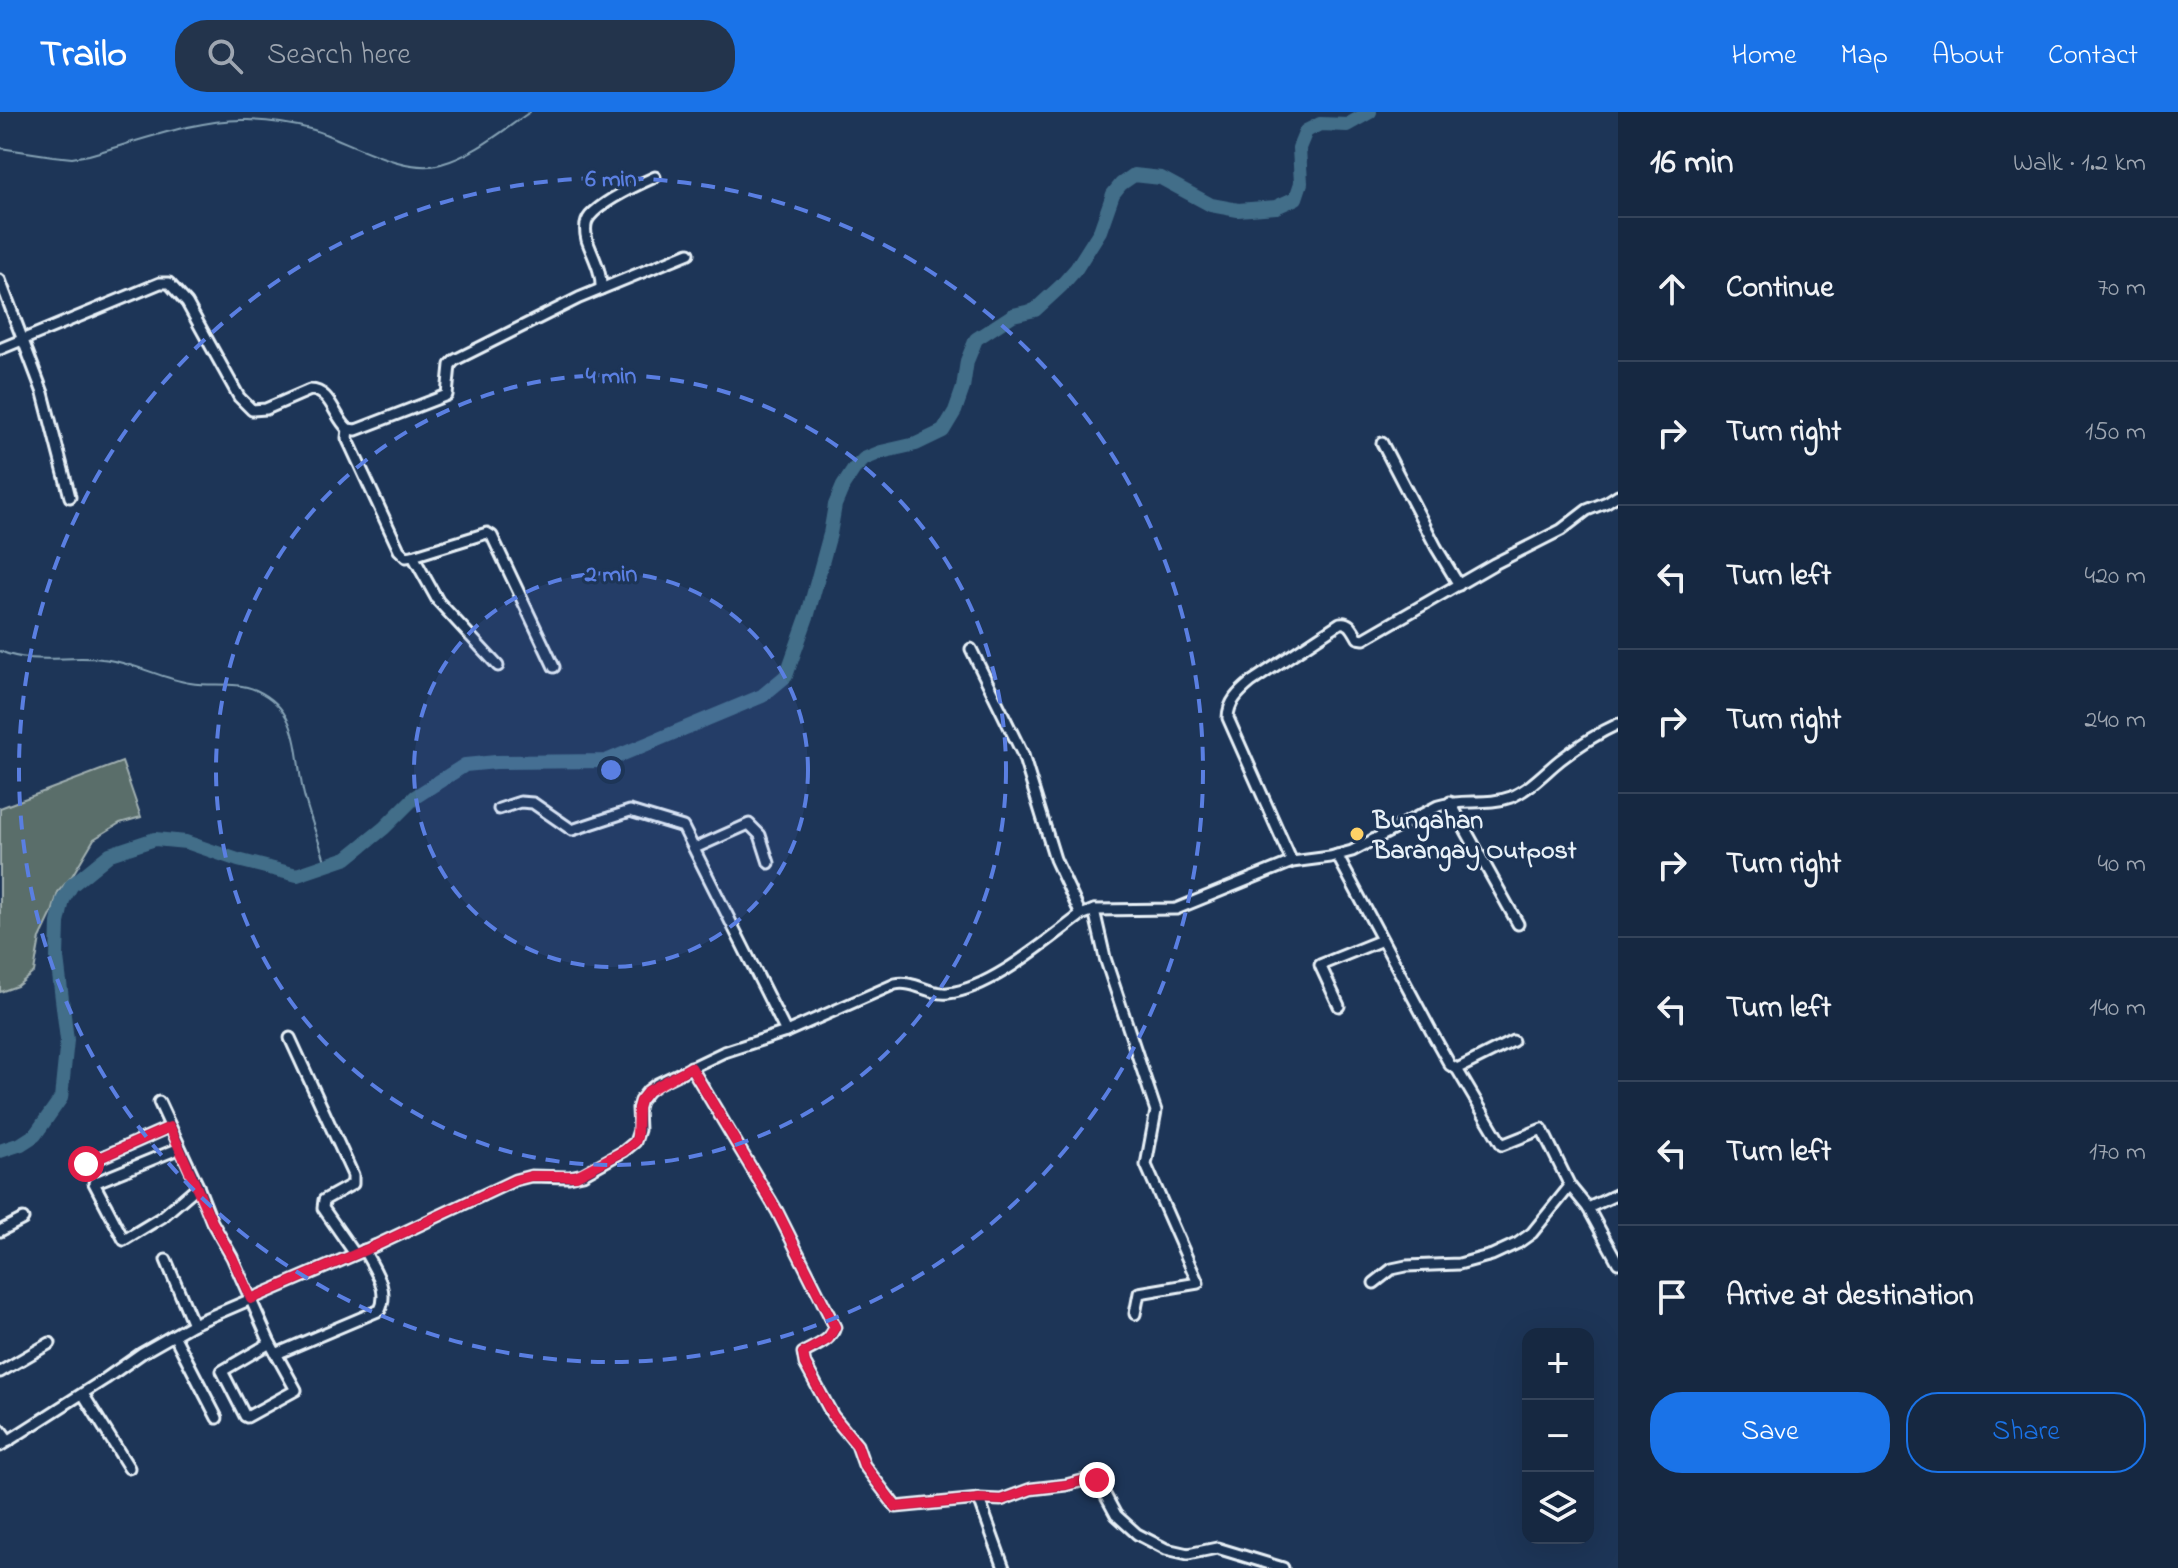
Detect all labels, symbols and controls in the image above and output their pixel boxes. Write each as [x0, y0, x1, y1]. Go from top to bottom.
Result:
search box [175, 20, 735, 92]
text: Trailo [40, 28, 127, 84]
icon: search [203, 34, 247, 78]
text: Search here [267, 34, 411, 78]
text: Home [1731, 36, 1797, 77]
text: Map [1841, 36, 1888, 77]
text: About [1932, 36, 2004, 77]
text: Contact [2048, 36, 2138, 77]
text: 16 min [1650, 139, 1734, 189]
text: Walk · 1.2 km [2013, 145, 2146, 183]
text: 6 min [585, 163, 637, 198]
icon: ahead [1650, 267, 1694, 311]
text: Continue [1726, 267, 1834, 311]
text: 70 m [2097, 270, 2146, 308]
text: 4 min [586, 360, 636, 395]
icon: right [1650, 411, 1694, 455]
text: Turn right [1726, 411, 1841, 455]
text: 150 m [2085, 414, 2146, 452]
icon: left [1650, 555, 1694, 599]
text: Turn left [1726, 555, 1831, 599]
text: 2 min [584, 558, 638, 593]
text: 420 m [2084, 558, 2146, 596]
icon: right [1650, 699, 1694, 743]
text: Turn right [1726, 699, 1841, 743]
text: 240 m [2084, 702, 2146, 740]
centre of rings [597, 756, 625, 784]
place label: Bungahan Barangay Outpost [1372, 803, 1577, 872]
marker: Bungahan Barangay Outpost [1348, 825, 1366, 843]
icon: right [1650, 843, 1694, 887]
text: Turn right [1726, 843, 1841, 887]
text: 40 m [2097, 846, 2146, 884]
icon: left [1650, 987, 1694, 1031]
text: Turn left [1726, 987, 1831, 1031]
text: 140 m [2089, 990, 2146, 1028]
icon: left [1650, 1131, 1694, 1175]
text: Turn left [1726, 1131, 1831, 1175]
text: 170 m [2089, 1134, 2146, 1172]
route start [68, 1146, 104, 1182]
icon: arrive [1650, 1275, 1694, 1319]
text: Arrive at destination [1726, 1275, 1974, 1319]
map controls [1522, 1328, 1594, 1544]
button: + [1522, 1328, 1594, 1400]
button: Save [1650, 1392, 1890, 1473]
button: Share [1906, 1392, 2146, 1473]
button: − [1522, 1400, 1594, 1472]
route end [1079, 1462, 1115, 1498]
button: layers [1522, 1472, 1594, 1544]

